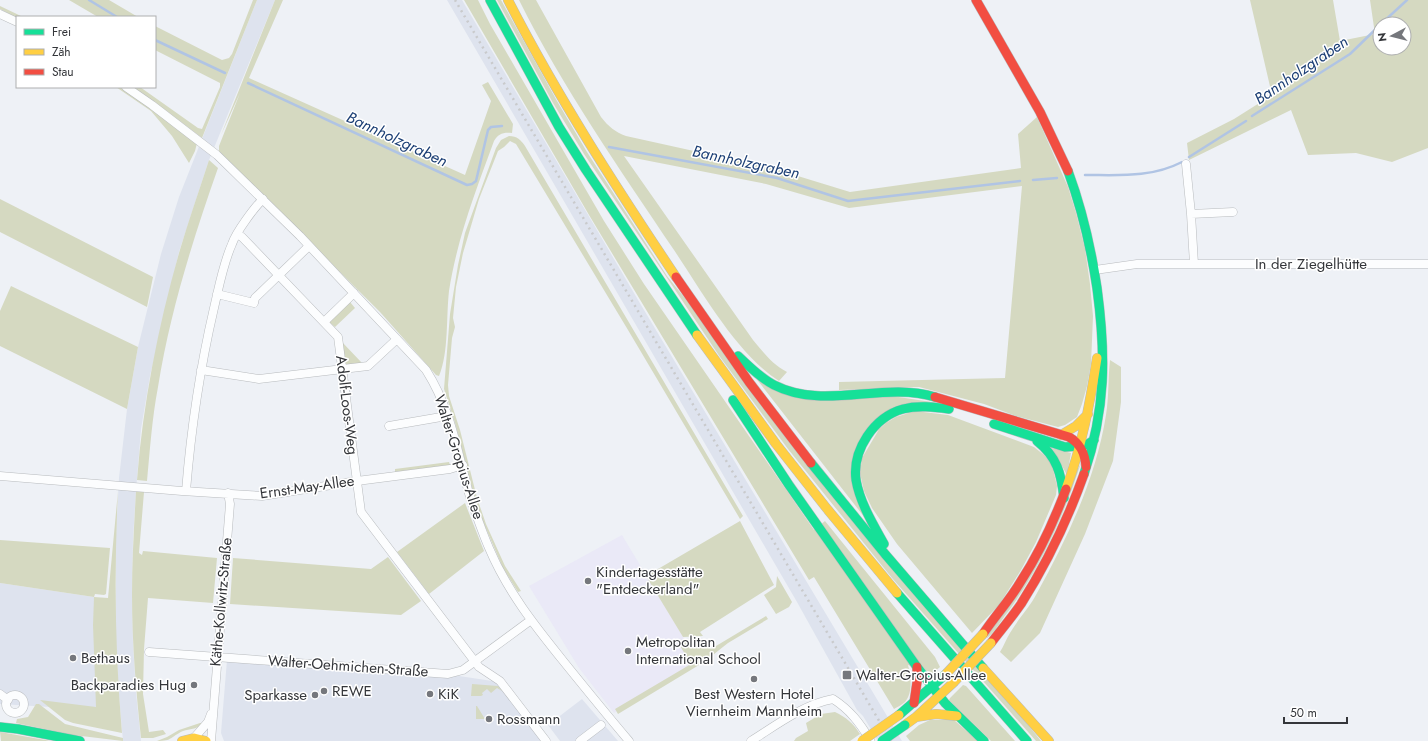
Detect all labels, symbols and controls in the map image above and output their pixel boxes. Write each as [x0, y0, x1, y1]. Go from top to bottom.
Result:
legend [16, 16, 156, 88]
north arrow [1372, 16, 1412, 56]
text: Frei [52, 23, 71, 41]
water label: Bannholzgraben [1249, 30, 1353, 110]
text: N [1374, 32, 1391, 43]
text: Zäh [52, 43, 71, 61]
text: Stau [52, 63, 74, 81]
water label: Bannholzgraben [343, 106, 451, 172]
water label: Bannholzgraben [690, 139, 802, 185]
street label: In der Ziegelhütte [1255, 253, 1367, 275]
street label: Adolf-Loos-Weg [330, 354, 364, 456]
street label: Walter-Gropius-Allee [428, 392, 490, 523]
street label: Ernst-May-Allee [258, 469, 356, 505]
street label: Käthe-Kollwitz-Straße [204, 536, 238, 667]
place label: Kindertagesstätte "Entdeckerland" [596, 561, 703, 600]
marker: Kindertagesstätte "Entdeckerland" [583, 576, 593, 586]
place label: Metropolitan International School [636, 631, 761, 670]
marker: Metropolitan International School [623, 646, 633, 656]
place label: Bethaus [81, 647, 130, 669]
street label: Walter-Oehmichen-Straße [267, 649, 429, 683]
marker: Bethaus [68, 653, 78, 663]
place label: Walter-Gropius-Allee [856, 664, 986, 686]
marker: Walter-Gropius-Allee [841, 669, 853, 681]
place label: Backparadies Hug [71, 674, 186, 696]
marker: Best Western Hotel Viernheim Mannheim [749, 674, 759, 684]
marker: Backparadies Hug [189, 680, 199, 690]
place label: REWE [332, 680, 372, 702]
place label: KiK [438, 683, 459, 705]
place label: Best Western Hotel Viernheim Mannheim [686, 683, 822, 722]
place label: Sparkasse [244, 684, 307, 706]
marker: REWE [319, 686, 329, 696]
marker: KiK [425, 689, 435, 699]
marker: Sparkasse [310, 690, 320, 700]
scale bar [1284, 699, 1347, 725]
text: 50 m [1290, 704, 1317, 722]
place label: Rossmann [497, 708, 560, 730]
marker: Rossmann [484, 714, 494, 724]

